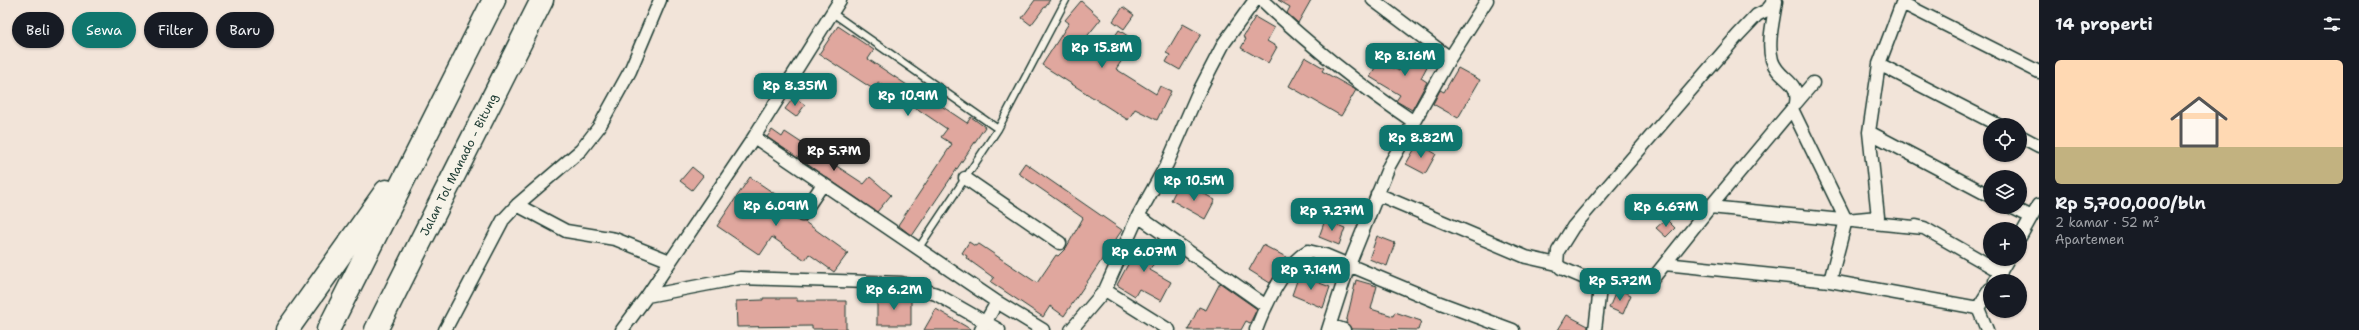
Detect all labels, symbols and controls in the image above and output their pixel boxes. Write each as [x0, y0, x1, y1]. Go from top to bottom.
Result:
chip: Beli [12, 12, 64, 48]
chip: Sewa [72, 12, 136, 48]
chip: Filter [144, 12, 208, 48]
chip: Baru [216, 12, 274, 48]
text: 14 properti [2055, 13, 2153, 35]
icon: filters [2321, 13, 2343, 35]
pin: Rp 15.8M [1061, 35, 1143, 69]
text: Rp 15.8M [1071, 39, 1133, 56]
pin: Rp 8.16M [1364, 43, 1446, 77]
text: Rp 8.16M [1374, 47, 1436, 64]
pin: Rp 8.35M [754, 73, 836, 107]
text: Rp 8.35M [763, 77, 827, 94]
pin: Rp 10.9M [867, 83, 949, 117]
icon: home [2163, 86, 2235, 158]
text: Rp 10.9M [878, 87, 938, 104]
street label: Jalan Tol Manado - Bitung [417, 91, 502, 239]
map controls [1983, 118, 2027, 318]
button: locate [1983, 118, 2027, 162]
pin: Rp 8.82M [1380, 125, 1462, 159]
text: Rp 8.82M [1388, 129, 1454, 146]
pin: Rp 5.7M [797, 138, 871, 172]
text: Rp 5.7M [807, 142, 861, 159]
pin: Rp 10.5M [1153, 168, 1235, 202]
button: layers [1983, 170, 2027, 214]
text: Rp 10.5M [1164, 172, 1224, 189]
text: Rp 5,700,000/bln [2055, 192, 2206, 214]
pin: Rp 6.09M [735, 193, 817, 227]
pin: Rp 6.67M [1625, 194, 1707, 228]
text: Rp 6.09M [743, 197, 809, 214]
pin: Rp 7.27M [1291, 198, 1373, 232]
text: Rp 6.67M [1634, 198, 1698, 215]
text: Rp 7.27M [1300, 202, 1364, 219]
text: 2 kamar · 52 m² [2055, 214, 2159, 231]
button: + [1983, 222, 2027, 266]
text: Apartemen [2055, 231, 2124, 248]
pin: Rp 6.07M [1103, 239, 1185, 273]
text: Rp 6.07M [1111, 243, 1177, 260]
pin: Rp 7.14M [1270, 257, 1352, 291]
text: Rp 7.14M [1281, 261, 1341, 278]
pin: Rp 5.72M [1579, 268, 1661, 302]
text: Rp 5.72M [1589, 272, 1651, 289]
button: − [1983, 274, 2027, 318]
pin: Rp 6.2M [857, 277, 931, 311]
text: Rp 6.2M [866, 281, 922, 298]

